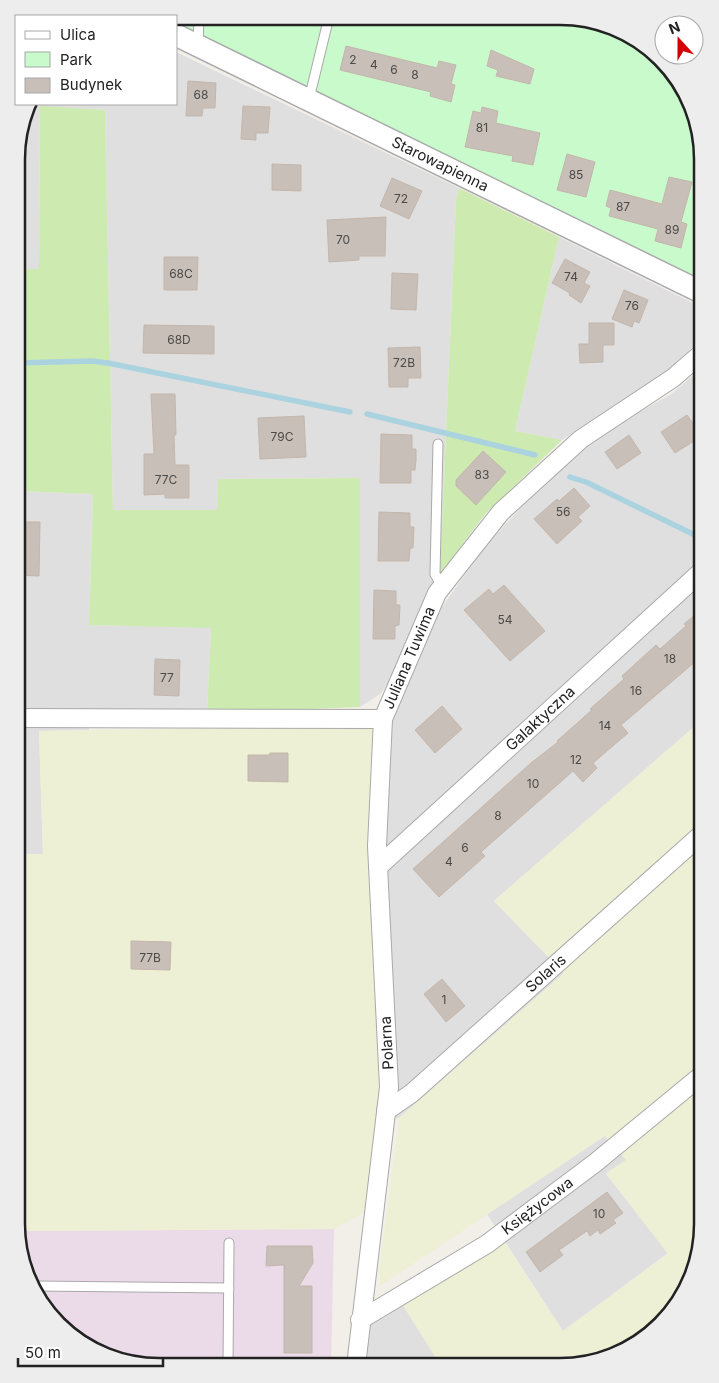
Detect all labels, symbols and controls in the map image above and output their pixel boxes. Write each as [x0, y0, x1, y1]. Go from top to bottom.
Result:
legend [15, 15, 178, 105]
north arrow [654, 15, 704, 65]
text: N [666, 18, 682, 37]
text: Ulica [60, 25, 96, 44]
text: Park [60, 50, 93, 69]
house number: 2 [349, 52, 357, 67]
house number: 4 [370, 57, 378, 72]
house number: 6 [390, 62, 398, 77]
house number: 8 [411, 67, 419, 82]
text: Budynek [60, 75, 123, 94]
house number: 68 [194, 87, 208, 102]
house number: 81 [476, 120, 488, 135]
street label: Starowapienna [389, 132, 492, 196]
house number: 85 [569, 167, 583, 182]
house number: 72 [394, 191, 408, 206]
house number: 87 [616, 199, 630, 214]
house number: 89 [665, 222, 679, 237]
house number: 70 [336, 232, 350, 247]
house number: 68C [169, 266, 193, 281]
house number: 74 [564, 269, 578, 284]
house number: 76 [625, 298, 639, 313]
house number: 68D [167, 332, 191, 347]
house number: 72B [393, 355, 415, 370]
house number: 79C [271, 429, 294, 444]
house number: 83 [475, 467, 489, 482]
house number: 77C [155, 472, 178, 487]
house number: 56 [556, 504, 570, 519]
street label: Juliana Tuwima [378, 603, 439, 712]
house number: 54 [497, 612, 513, 627]
house number: 18 [664, 651, 676, 666]
house number: 77 [160, 670, 174, 685]
street label: Galaktyczna [501, 682, 579, 755]
house number: 16 [630, 683, 642, 698]
house number: 14 [599, 718, 612, 733]
house number: 12 [570, 752, 582, 767]
house number: 10 [527, 776, 539, 791]
house number: 8 [494, 808, 502, 823]
house number: 6 [461, 840, 469, 855]
house number: 4 [445, 854, 453, 869]
house number: 77B [139, 950, 161, 965]
street label: Solaris [521, 950, 570, 996]
house number: 1 [442, 992, 446, 1007]
street label: Polarna [376, 1016, 397, 1070]
street label: Księżycowa [498, 1173, 577, 1239]
house number: 10 [593, 1206, 605, 1221]
scale bar [18, 1336, 162, 1368]
text: 50 m [25, 1343, 61, 1362]

